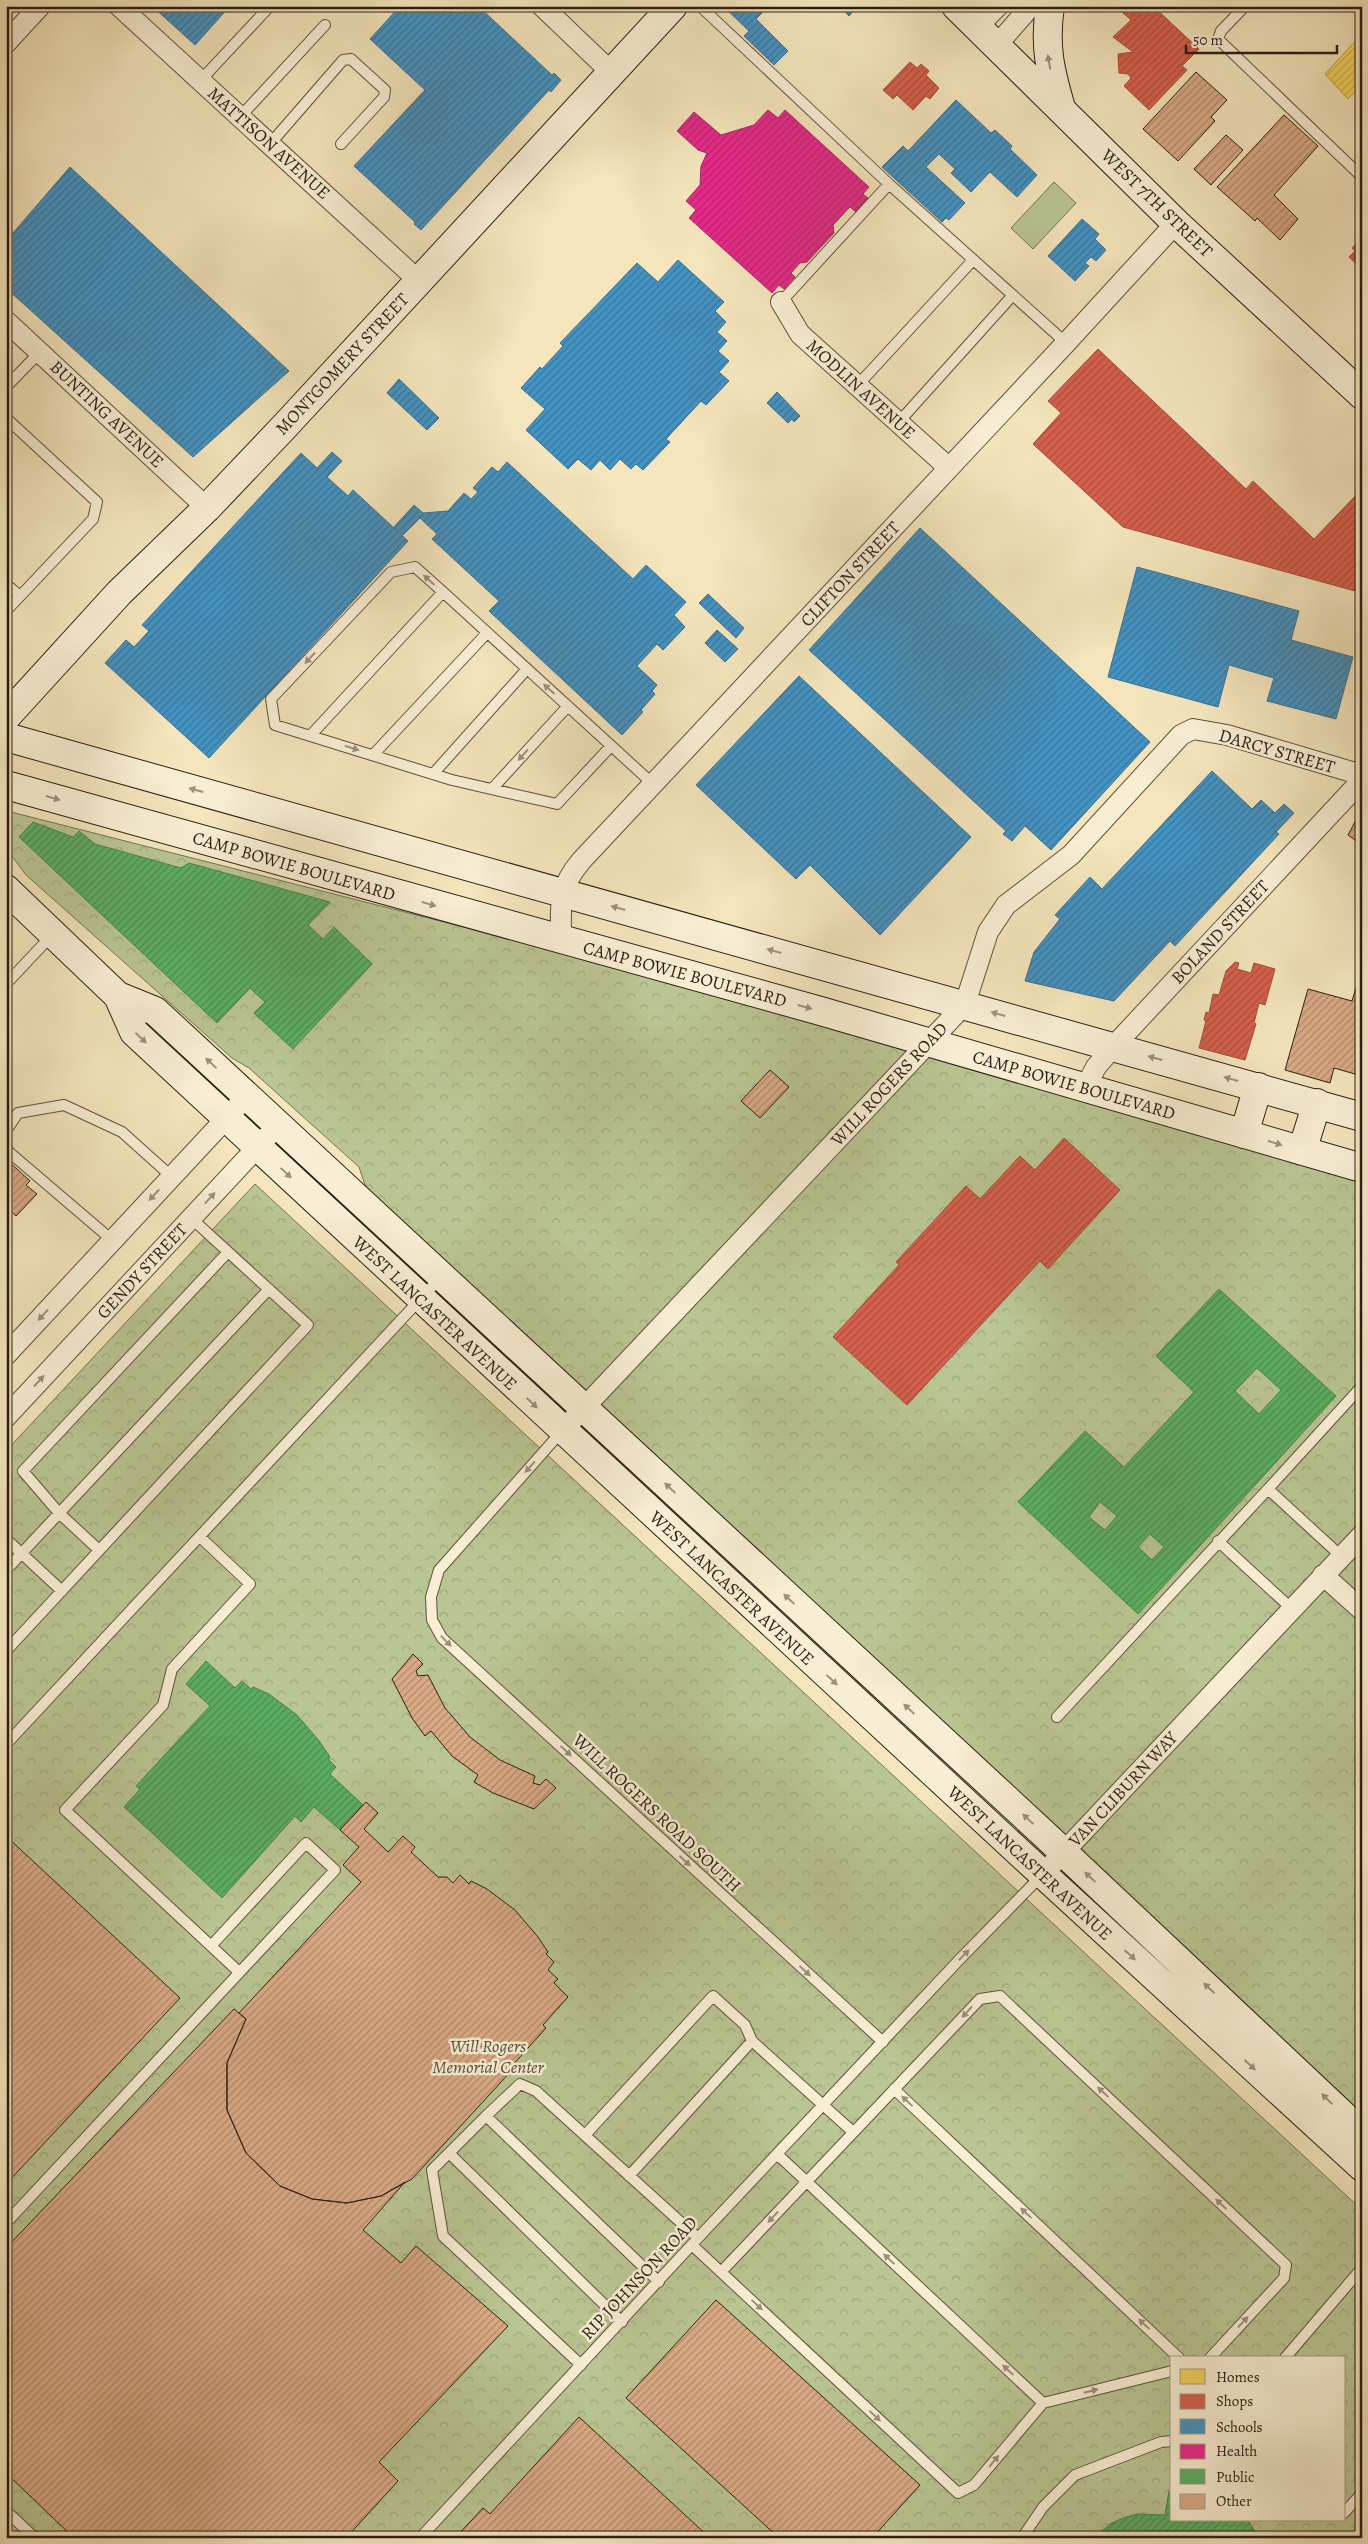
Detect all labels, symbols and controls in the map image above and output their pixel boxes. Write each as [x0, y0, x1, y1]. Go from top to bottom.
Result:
scale bar [1186, 22, 1337, 54]
text: 50 m [1193, 30, 1223, 50]
one-way arrow [1044, 54, 1052, 70]
street label: MATTISON AVENUE [203, 81, 335, 205]
street label: WEST 7TH STREET [1095, 143, 1218, 263]
street label: MONTGOMERY STREET [270, 288, 414, 440]
street label: MODLIN AVENUE [801, 334, 921, 444]
street label: BUNTING AVENUE [45, 355, 169, 473]
street label: CLIFTON STREET [795, 516, 905, 632]
one-way arrow [424, 574, 436, 586]
one-way arrow [304, 652, 316, 664]
one-way arrow [543, 684, 556, 695]
street label: DARCY STREET [1216, 723, 1338, 779]
one-way arrow [344, 745, 359, 753]
one-way arrow [517, 749, 529, 761]
one-way arrow [188, 786, 204, 794]
one-way arrow [46, 795, 61, 803]
street label: CAMP BOWIE BOULEVARD [190, 826, 398, 906]
street label: BOLAND STREET [1166, 875, 1275, 989]
one-way arrow [421, 900, 436, 908]
one-way arrow [610, 904, 625, 912]
street label: CAMP BOWIE BOULEVARD [581, 935, 789, 1013]
one-way arrow [767, 947, 782, 955]
one-way arrow [797, 1003, 812, 1011]
one-way arrow [991, 1009, 1006, 1017]
street label: WILL ROGERS ROAD [825, 1017, 953, 1152]
one-way arrow [135, 1032, 147, 1044]
street label: CAMP BOWIE BOULEVARD [970, 1045, 1178, 1125]
one-way arrow [1147, 1054, 1162, 1062]
one-way arrow [205, 1057, 217, 1069]
one-way arrow [1223, 1075, 1238, 1083]
one-way arrow [1268, 1140, 1283, 1148]
one-way arrow [279, 1167, 291, 1179]
one-way arrow [148, 1189, 159, 1202]
one-way arrow [204, 1192, 216, 1204]
street label: GENDY STREET [91, 1218, 193, 1324]
street label: WEST LANCASTER AVENUE [347, 1230, 523, 1396]
one-way arrow [38, 1308, 49, 1321]
one-way arrow [34, 1375, 45, 1388]
one-way arrow [526, 1397, 538, 1409]
one-way arrow [524, 1461, 536, 1473]
one-way arrow [664, 1482, 676, 1494]
street label: WEST LANCASTER AVENUE [644, 1505, 820, 1671]
one-way arrow [784, 1593, 796, 1605]
one-way arrow [440, 1635, 452, 1647]
one-way arrow [825, 1674, 837, 1686]
one-way arrow [903, 1703, 915, 1715]
street label: VAN CLIBURN WAY [1062, 1725, 1184, 1853]
street label: WILL ROGERS ROAD SOUTH [567, 1728, 746, 1898]
one-way arrow [559, 1745, 571, 1757]
street label: WEST LANCASTER AVENUE [942, 1780, 1118, 1946]
one-way arrow [1023, 1813, 1035, 1825]
one-way arrow [679, 1855, 691, 1867]
one-way arrow [1084, 1871, 1096, 1883]
one-way arrow [958, 1949, 970, 1961]
one-way arrow [1123, 1949, 1135, 1961]
one-way arrow [799, 1965, 812, 1976]
one-way arrow [1203, 1982, 1215, 1994]
one-way arrow [961, 2006, 973, 2018]
park label: Will Rogers Memorial Center [432, 2034, 545, 2079]
one-way arrow [1243, 2059, 1255, 2071]
one-way arrow [1097, 2086, 1109, 2098]
one-way arrow [1322, 2093, 1334, 2105]
one-way arrow [902, 2095, 914, 2107]
one-way arrow [1216, 2198, 1228, 2210]
one-way arrow [1020, 2207, 1032, 2219]
street label: RIP JOHNSON ROAD [575, 2211, 703, 2345]
one-way arrow [767, 2211, 779, 2223]
one-way arrow [883, 2253, 895, 2265]
one-way arrow [750, 2299, 762, 2311]
one-way arrow [1237, 2316, 1249, 2328]
one-way arrow [1138, 2318, 1150, 2330]
legend [1170, 2356, 1346, 2522]
one-way arrow [1002, 2364, 1014, 2376]
text: Homes [1216, 2367, 1260, 2387]
one-way arrow [1083, 2387, 1098, 2395]
text: Shops [1216, 2391, 1253, 2411]
one-way arrow [869, 2410, 881, 2422]
text: Schools [1216, 2417, 1263, 2437]
text: Health [1216, 2441, 1257, 2461]
one-way arrow [988, 2456, 1000, 2468]
text: Public [1216, 2467, 1254, 2487]
text: Other [1216, 2491, 1252, 2511]

